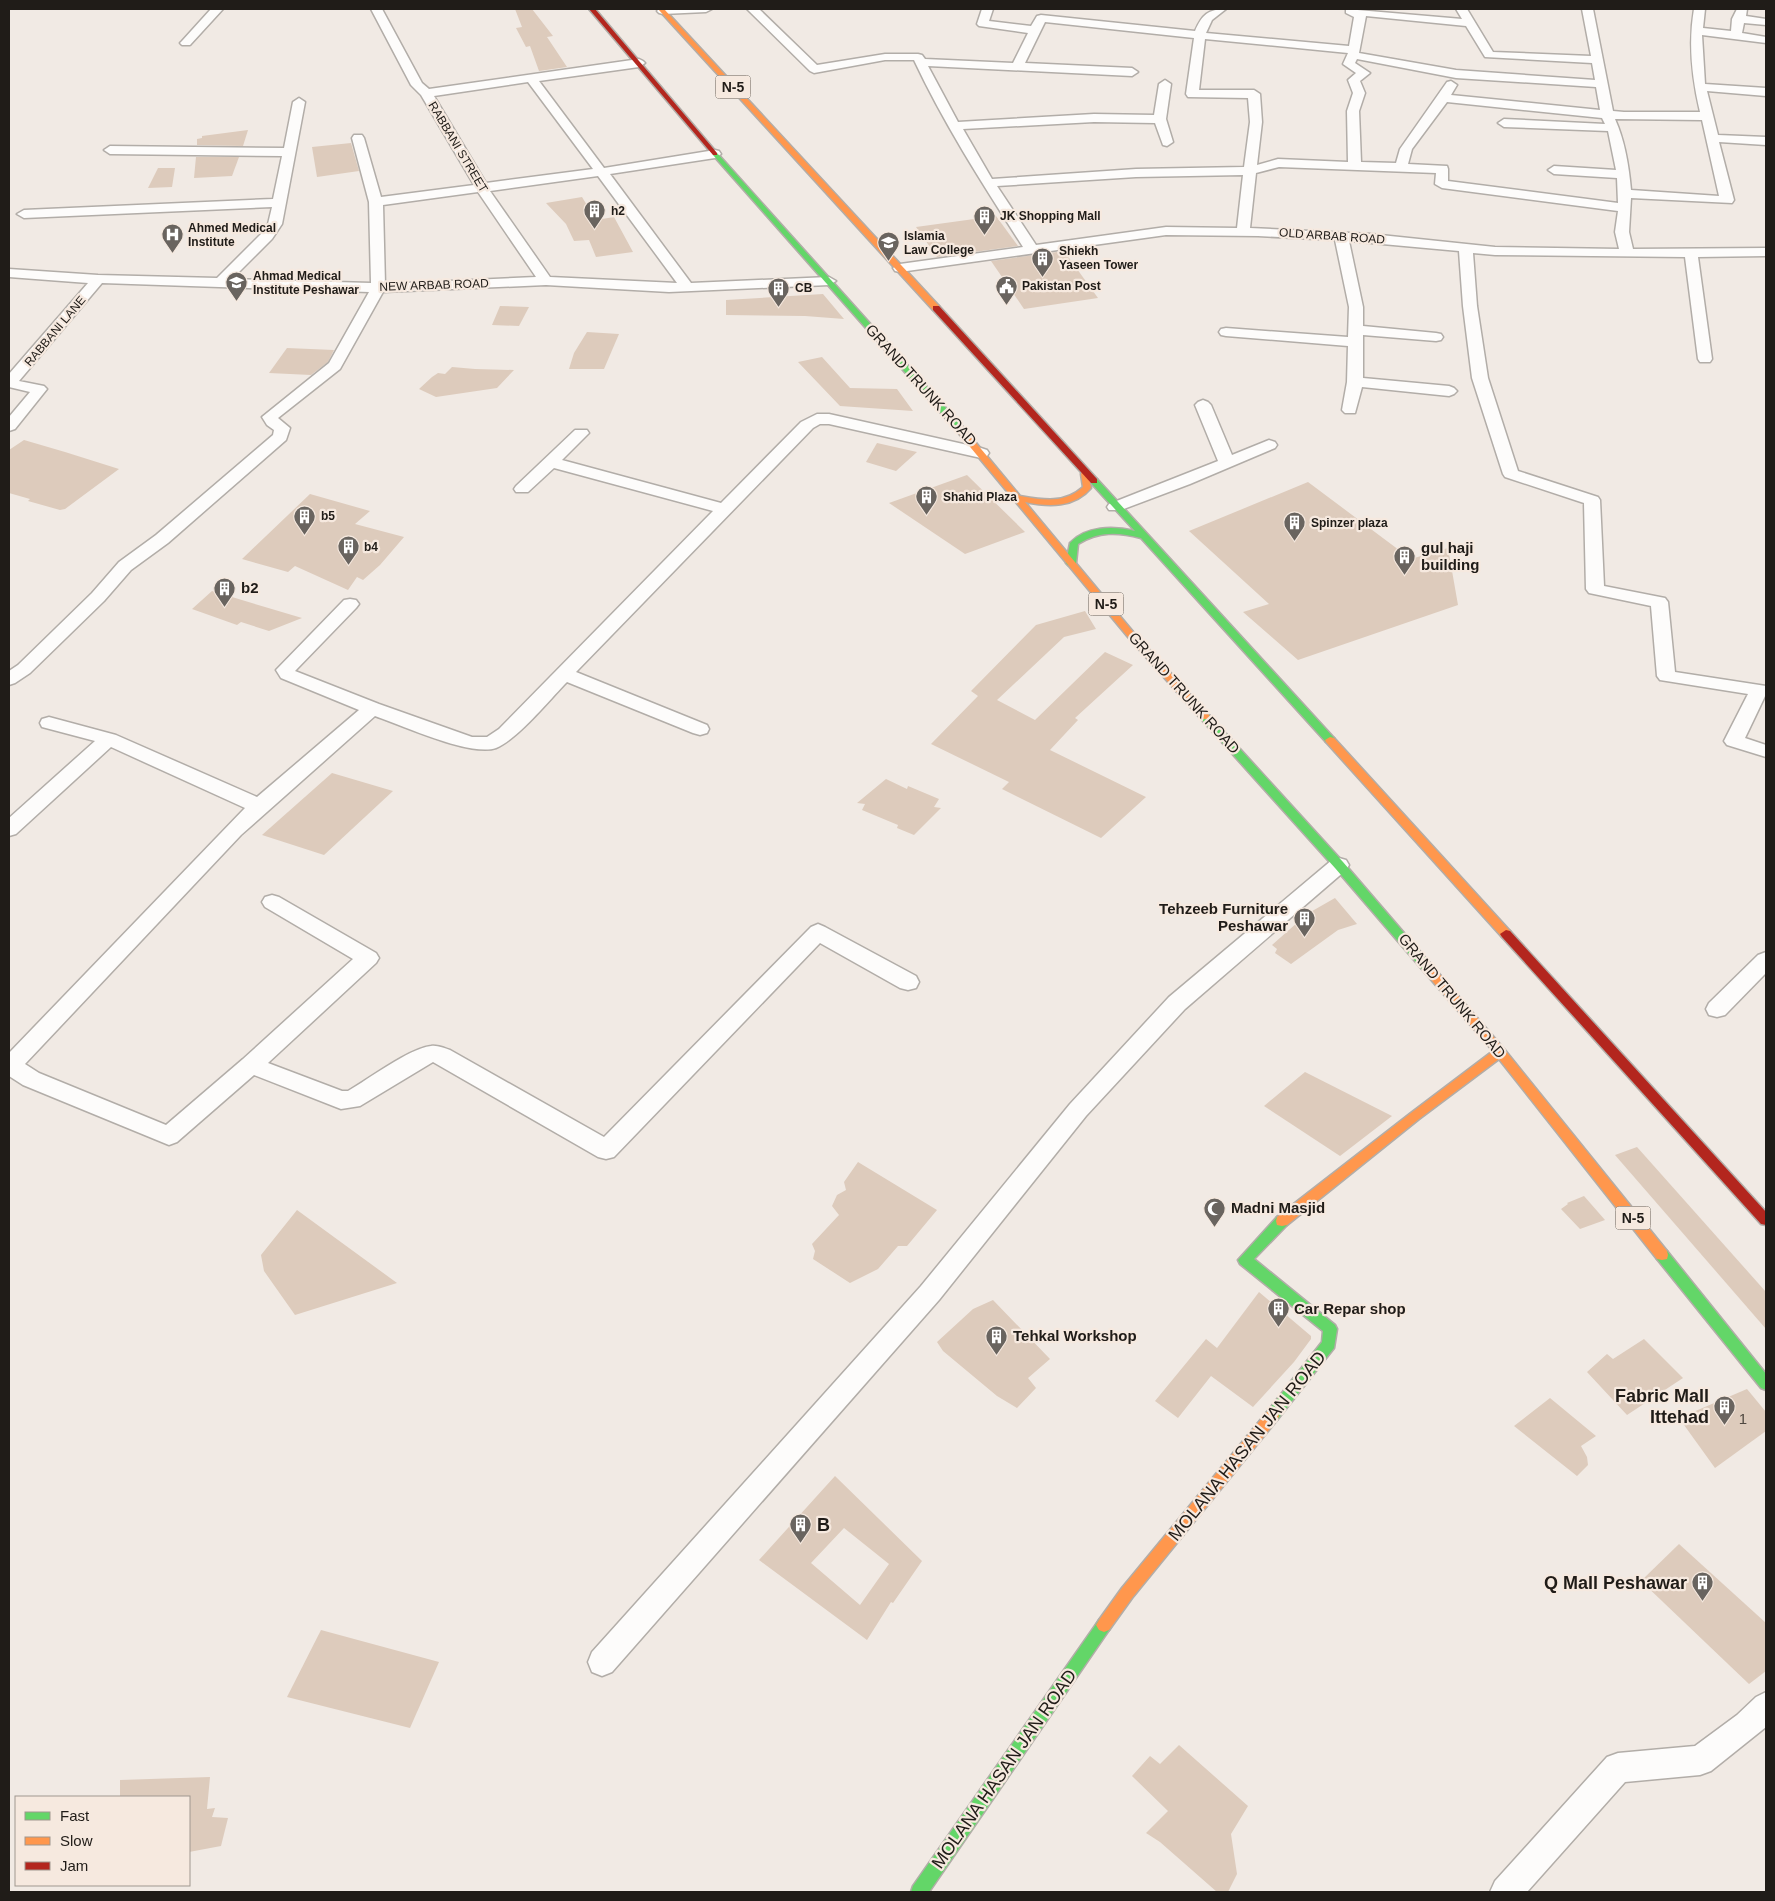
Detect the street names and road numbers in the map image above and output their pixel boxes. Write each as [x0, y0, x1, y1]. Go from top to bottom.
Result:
road number: N-5 [716, 75, 750, 98]
street label: RABBANI STREET [425, 99, 491, 195]
street label: OLD ARBAB ROAD [1279, 225, 1386, 247]
street label: NEW ARBAB ROAD [379, 276, 489, 294]
street label: RABBANI LANE [22, 293, 88, 369]
street label: GRAND TRUNK ROAD [862, 321, 980, 449]
road number: N-5 [1088, 592, 1124, 616]
street label: GRAND TRUNK ROAD [1125, 629, 1243, 757]
street label: GRAND TRUNK ROAD [1395, 930, 1510, 1061]
road number: N-5 [1616, 1206, 1650, 1230]
street label: MOLANA HASAN JAN ROAD [1164, 1347, 1330, 1545]
street label: MOLANA HASAN JAN ROAD [928, 1666, 1080, 1872]

